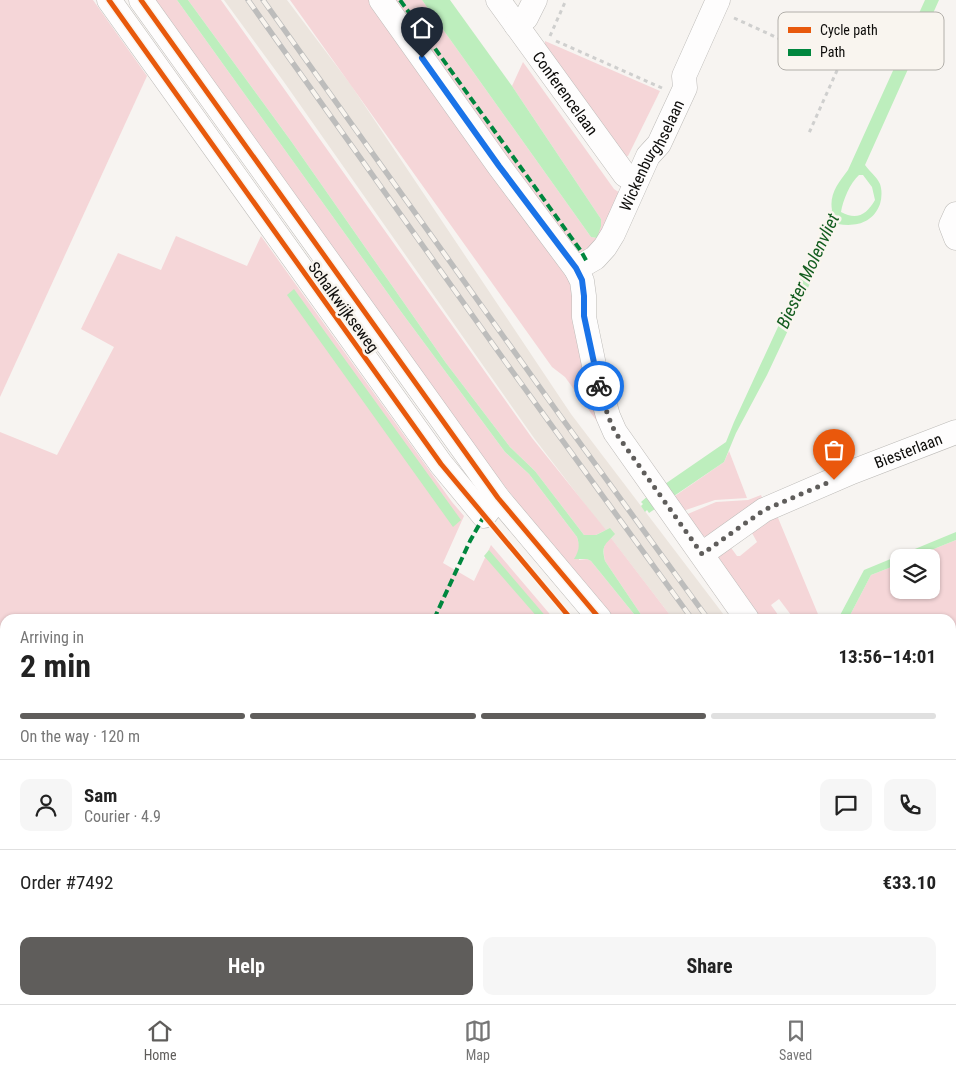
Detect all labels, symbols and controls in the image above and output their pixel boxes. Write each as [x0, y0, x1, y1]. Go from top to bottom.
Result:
pin [401, 7, 443, 58]
legend [778, 12, 944, 70]
icon: home [408, 14, 436, 42]
text: Cycle path [820, 22, 878, 38]
text: Path [820, 44, 845, 60]
street label: Conferencelaan [528, 48, 602, 139]
street label: Wickenburghselaan [616, 97, 688, 214]
water label: Biester Molenvliet [772, 209, 844, 331]
street label: Schalkwijkseweg [304, 258, 383, 356]
courier [574, 361, 624, 411]
icon: bike [585, 372, 613, 400]
pin [813, 429, 855, 480]
street label: Biesterlaan [872, 429, 945, 473]
icon: bag [820, 436, 848, 464]
map controls [890, 549, 940, 599]
button: layers [890, 549, 940, 599]
text: Arriving in [20, 628, 84, 647]
text: 13:56–14:01 [838, 645, 936, 668]
text: 2 min [20, 647, 91, 685]
text: On the way · 120 m [20, 727, 140, 746]
button: person [20, 779, 72, 831]
button: chat [820, 779, 872, 831]
button: phone [884, 779, 936, 831]
text: Sam [84, 784, 117, 807]
text: Courier · 4.9 [84, 807, 161, 826]
text: Order #7492 [20, 871, 113, 894]
text: €33.10 [882, 871, 936, 894]
button: Help [20, 937, 473, 995]
button: Share [483, 937, 936, 995]
tab: Home [144, 1017, 176, 1063]
tab: Map [464, 1017, 492, 1063]
tab: Saved [779, 1017, 812, 1063]

